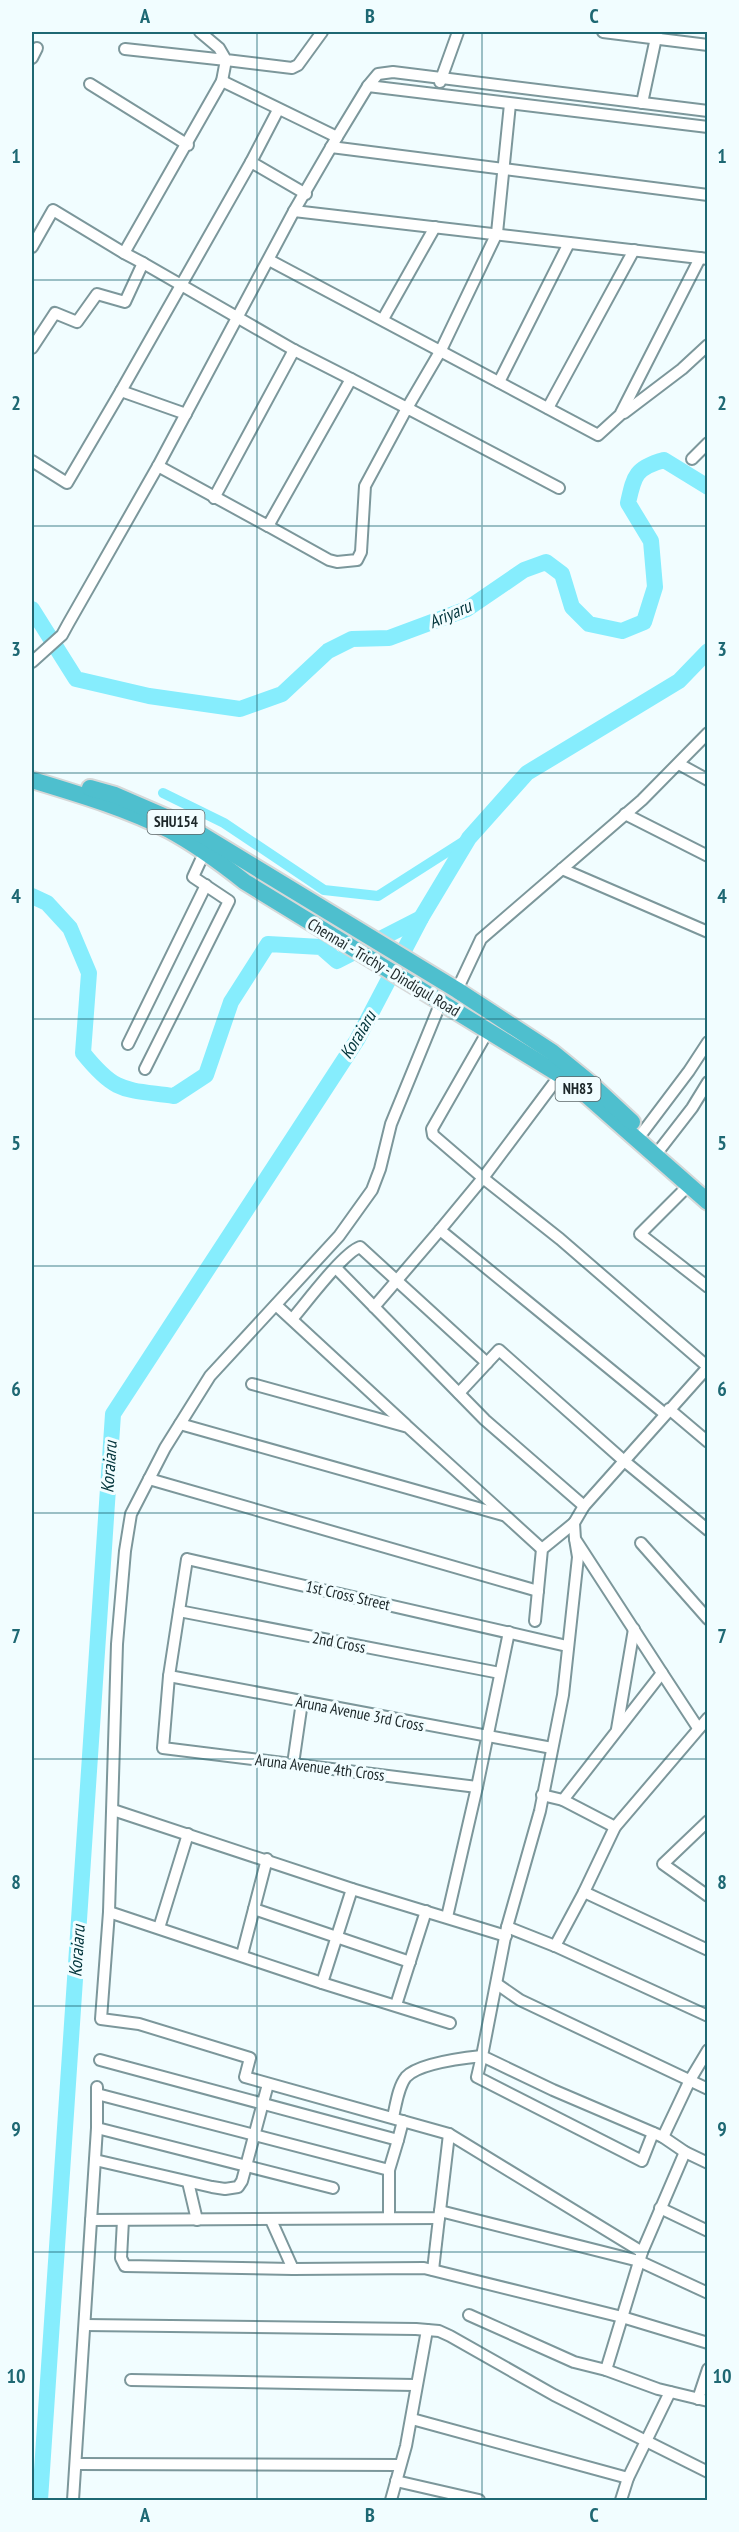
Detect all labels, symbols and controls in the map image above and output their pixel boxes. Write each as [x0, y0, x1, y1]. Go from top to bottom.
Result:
text: A [139, 3, 151, 29]
text: B [365, 3, 375, 29]
text: C [589, 3, 599, 29]
text: 1 [11, 143, 21, 169]
text: 1 [717, 143, 727, 169]
text: 2 [11, 390, 21, 416]
text: 2 [717, 390, 727, 416]
water label: Ariyaru [425, 594, 476, 633]
text: 3 [11, 636, 21, 662]
text: 3 [717, 636, 727, 662]
road number: SHU154 [148, 810, 204, 834]
text: 4 [11, 883, 21, 909]
text: 4 [717, 883, 727, 909]
street label: Chennai - Trichy - Dindigul Road [304, 914, 464, 1021]
water label: Koraiaru [334, 1006, 381, 1063]
road number: NH83 [556, 1077, 600, 1101]
text: 5 [11, 1130, 21, 1156]
text: 5 [717, 1130, 727, 1156]
text: 6 [11, 1376, 21, 1402]
text: 6 [717, 1376, 727, 1402]
water label: Koraiaru [95, 1439, 122, 1494]
street label: 1st Cross Street [304, 1576, 393, 1615]
text: 7 [11, 1623, 21, 1649]
text: 7 [717, 1623, 727, 1649]
street label: 2nd Cross [311, 1627, 367, 1657]
street label: Aruna Avenue 3rd Cross [294, 1691, 426, 1735]
street label: Aruna Avenue 4th Cross [254, 1749, 386, 1785]
text: 8 [11, 1869, 21, 1895]
text: 8 [717, 1869, 727, 1895]
water label: Koraiaru [63, 1923, 90, 1978]
text: 9 [11, 2116, 21, 2142]
text: 9 [717, 2116, 727, 2142]
text: 10 [6, 2363, 26, 2389]
text: 10 [712, 2363, 732, 2389]
text: A [139, 2502, 151, 2528]
text: B [365, 2502, 375, 2528]
text: C [589, 2502, 599, 2528]

